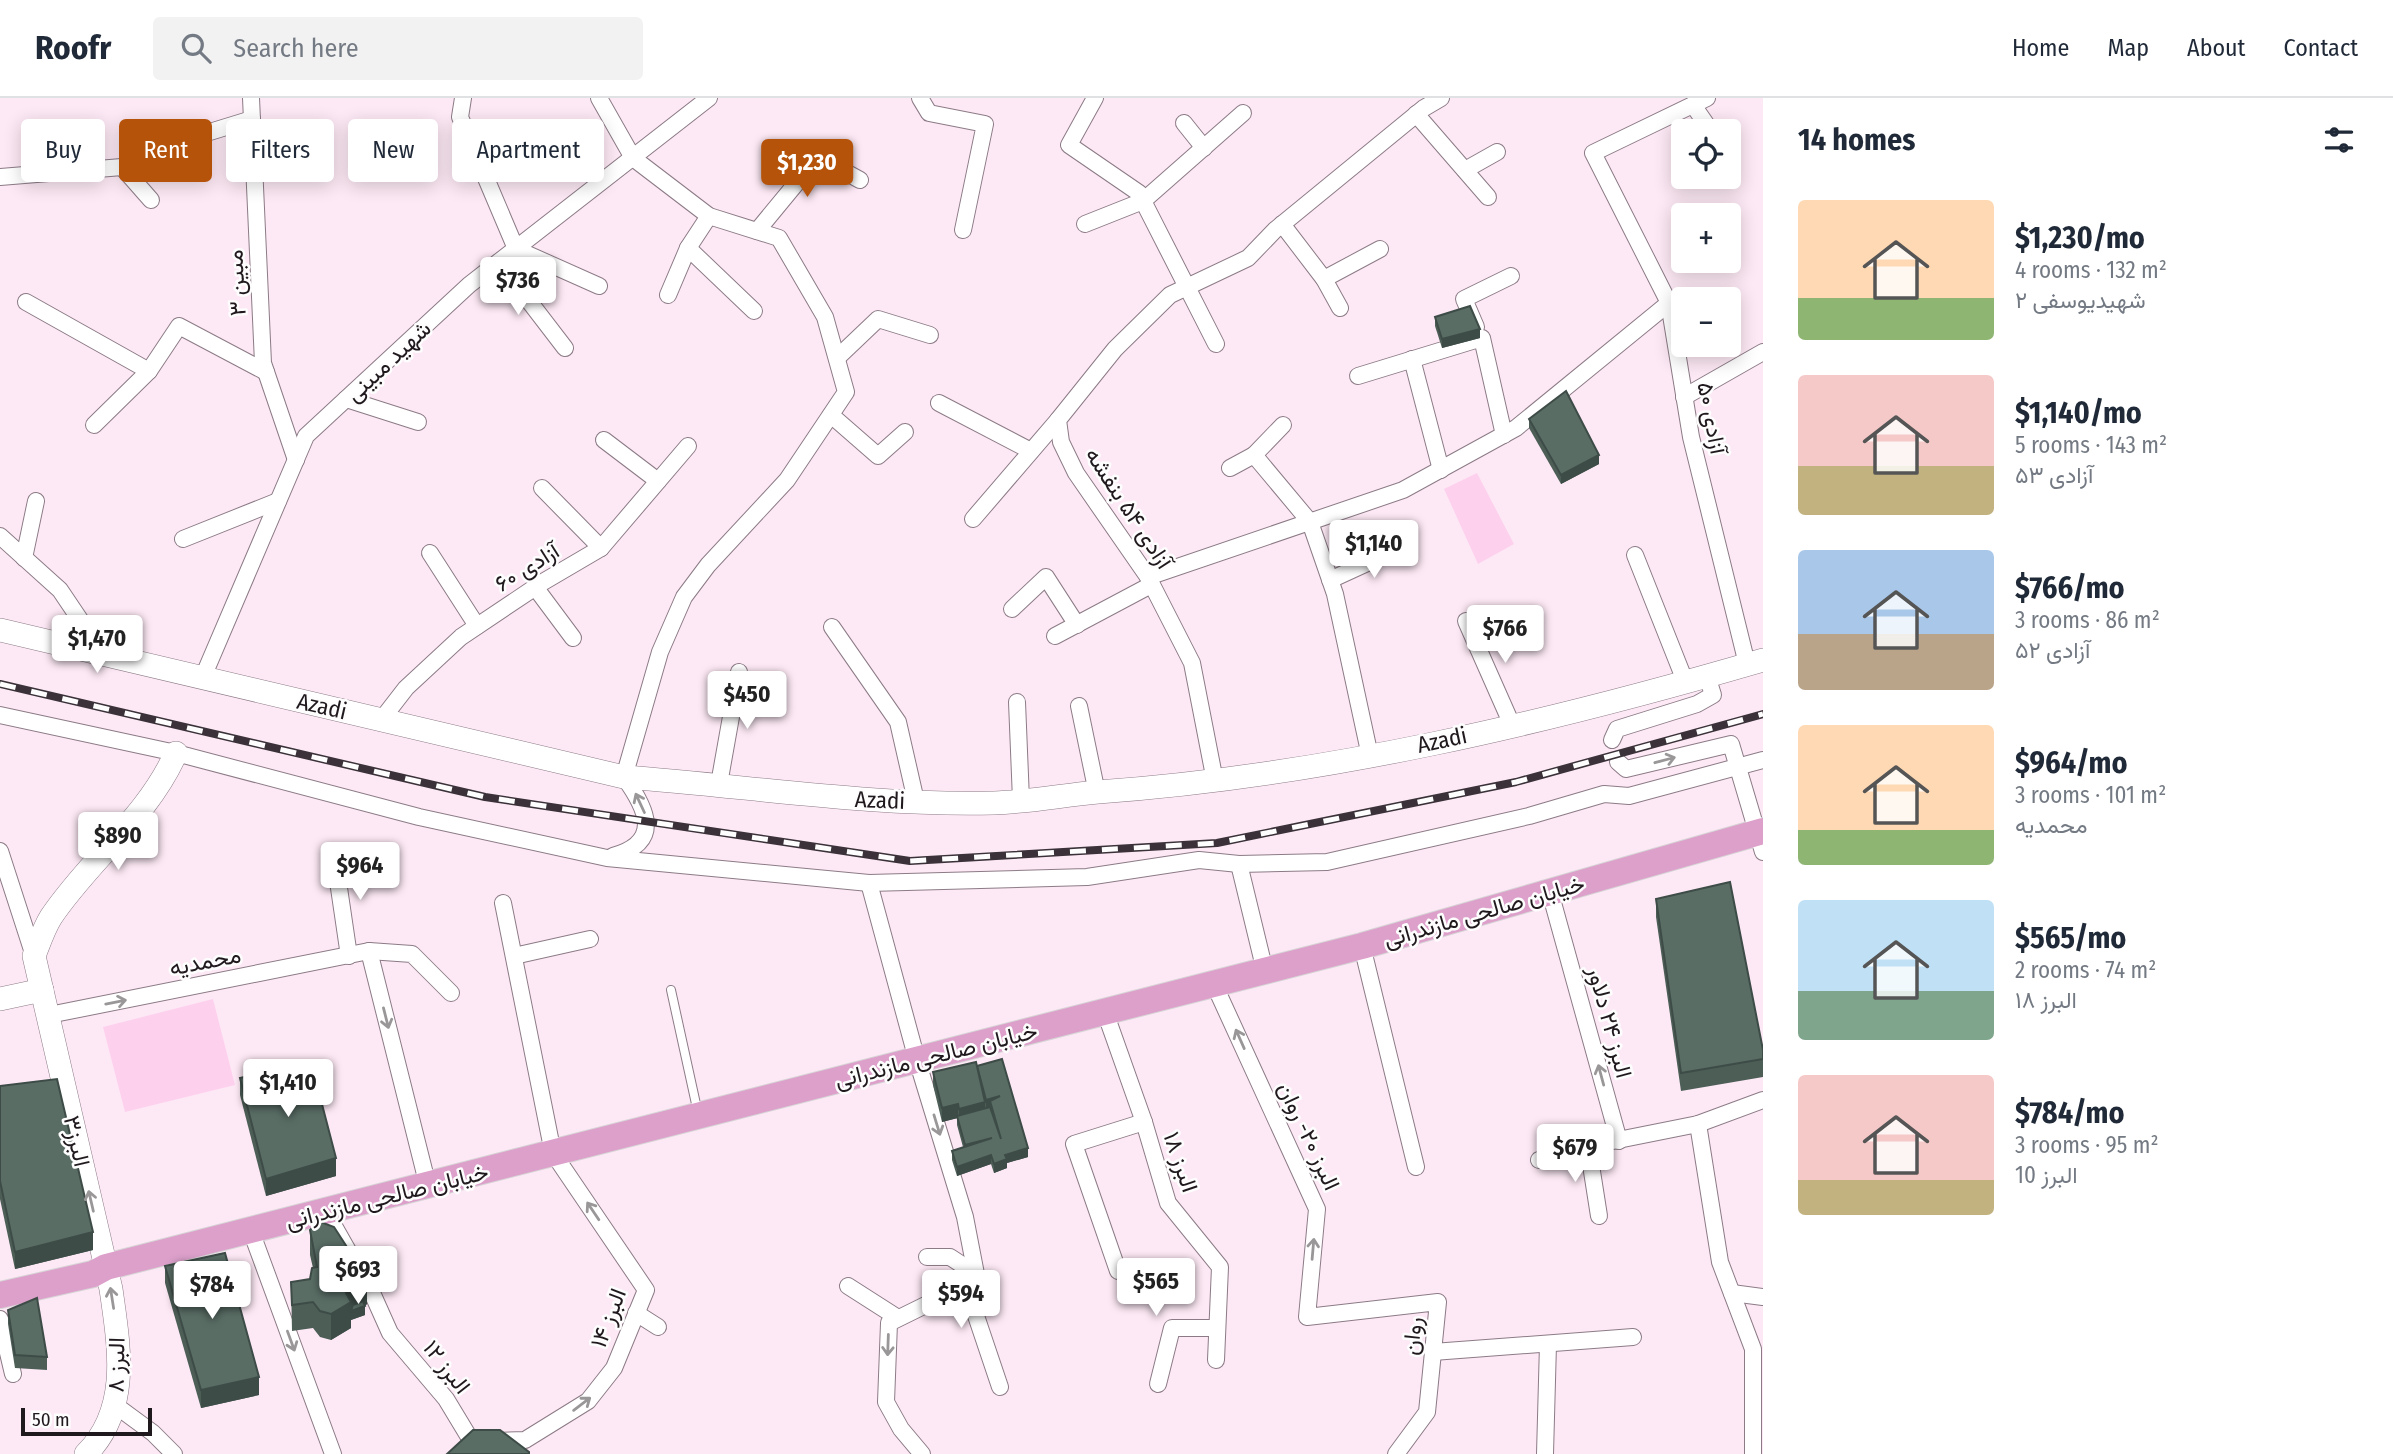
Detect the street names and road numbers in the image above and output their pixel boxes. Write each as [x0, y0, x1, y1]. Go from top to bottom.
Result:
street label: مبین ۳ [220, 249, 252, 317]
street label: شهید مبینی [339, 314, 437, 408]
street label: آزادی ۵۰ [1690, 380, 1733, 458]
street label: آزادی ۵۴ بنفشه [1079, 442, 1180, 576]
street label: آزادی ۶۰ [490, 536, 566, 598]
street label: Azadi [294, 687, 350, 725]
street label: Azadi [1414, 721, 1470, 759]
street label: Azadi [854, 785, 906, 815]
street label: خیابان صالحی مازندرانی [1380, 869, 1588, 954]
street label: محمدیه [167, 940, 243, 982]
street label: البرز ۲۴ دلاور [1580, 962, 1638, 1081]
street label: خیابان صالحی مازندرانی [832, 1016, 1041, 1095]
street label: البرز ۲۰- روان [1271, 1077, 1346, 1195]
street label: البرز۳ [57, 1113, 96, 1169]
street label: البرز ۱۸ [1157, 1128, 1204, 1196]
street label: خیابان صالحی مازندرانی [283, 1157, 492, 1236]
street label: البرز ۱۴ [584, 1284, 633, 1352]
street label: روان [1396, 1315, 1429, 1357]
street label: البرز ۱۲ [417, 1335, 477, 1400]
street label: البرز ۸ [102, 1337, 131, 1393]

